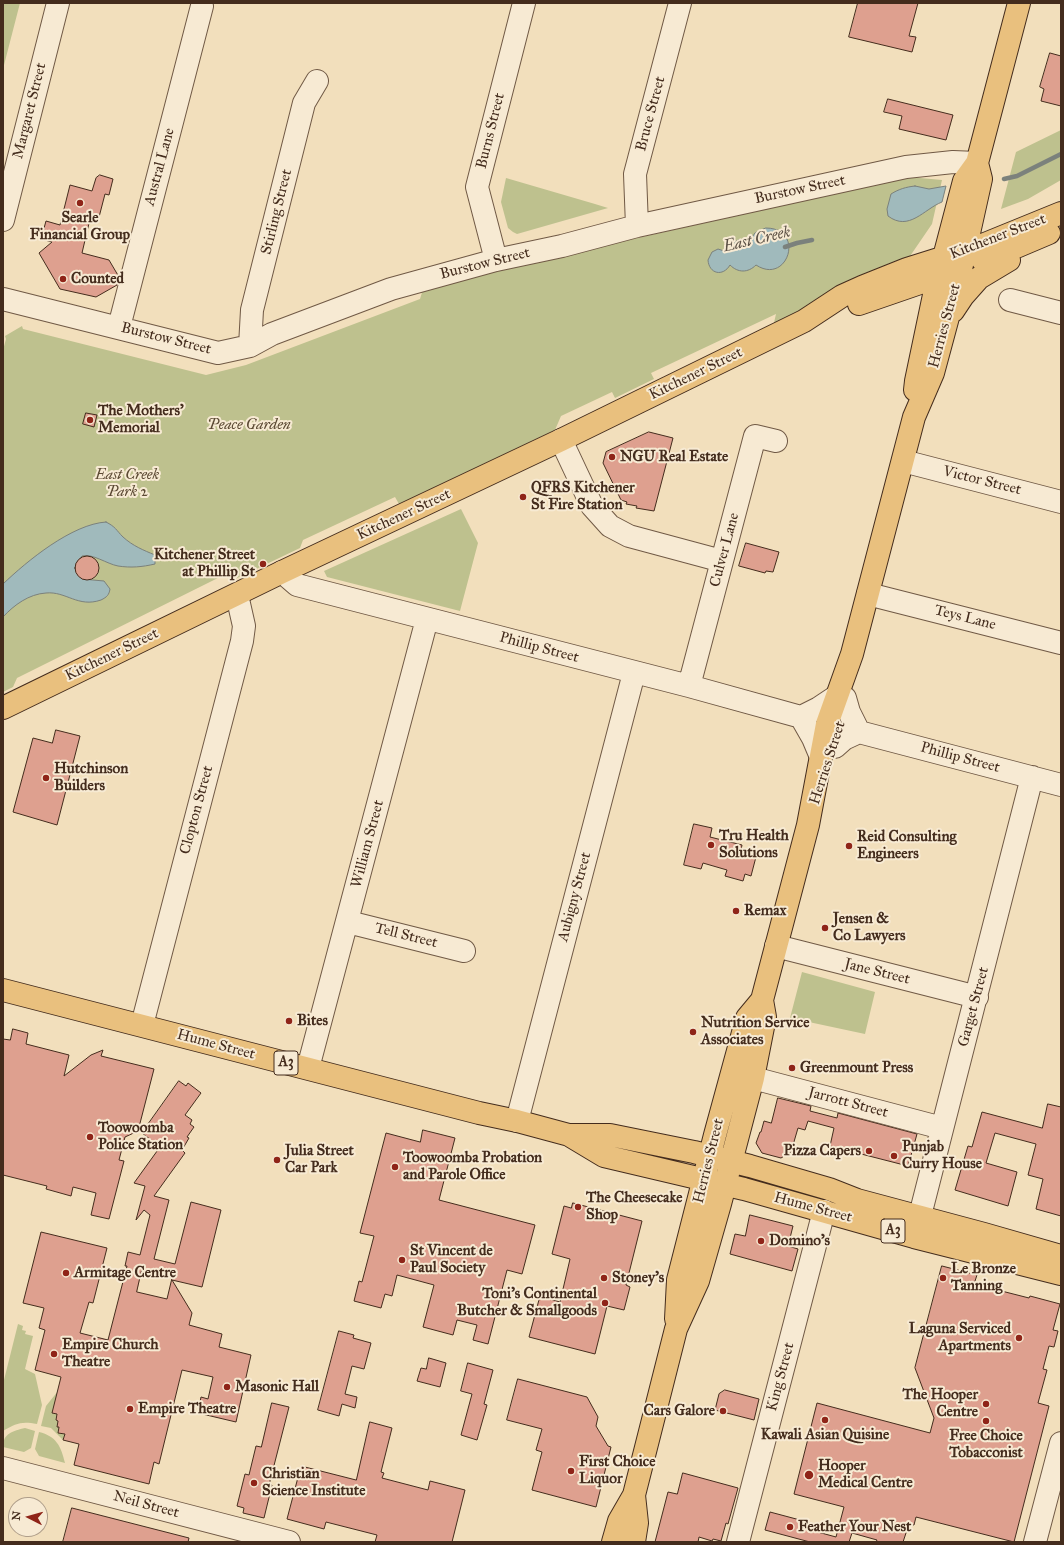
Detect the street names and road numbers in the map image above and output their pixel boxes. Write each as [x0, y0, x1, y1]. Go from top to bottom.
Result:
street label: Margaret Street [9, 61, 51, 161]
street label: Bruce Street [632, 75, 670, 153]
street label: Burns Street [473, 91, 509, 171]
street label: Austral Lane [141, 126, 179, 208]
street label: Stirling Street [258, 167, 296, 257]
street label: Burstow Street [753, 172, 847, 208]
street label: Kitchener Street [947, 210, 1049, 264]
street label: Burstow Street [438, 244, 532, 284]
street label: Herries Street [925, 282, 965, 370]
street label: Burstow Street [119, 319, 213, 359]
street label: Kitchener Street [647, 344, 745, 404]
street label: Victor Street [941, 463, 1023, 499]
street label: Kitchener Street [354, 485, 454, 545]
street label: Culver Lane [706, 511, 744, 589]
street label: Teys Lane [932, 602, 998, 634]
street label: Kitchener Street [63, 625, 161, 685]
street label: Phillip Street [497, 629, 581, 667]
street label: Herries Street [806, 719, 850, 807]
street label: Phillip Street [918, 739, 1002, 777]
street label: Clopton Street [177, 764, 217, 856]
street label: William Street [348, 798, 388, 890]
street label: Aubigny Street [554, 850, 596, 944]
street label: Tell Street [373, 920, 439, 952]
street label: Jane Street [842, 955, 912, 989]
street label: Garget Street [955, 965, 993, 1049]
street label: Hume Street [175, 1026, 257, 1064]
road number: A3 [274, 1051, 298, 1075]
street label: Jarrott Street [806, 1084, 890, 1122]
street label: Herries Street [690, 1117, 728, 1205]
street label: Hume Street [772, 1189, 854, 1227]
road number: A3 [881, 1219, 905, 1243]
street label: King Street [763, 1341, 799, 1413]
street label: Neil Street [111, 1488, 181, 1522]

